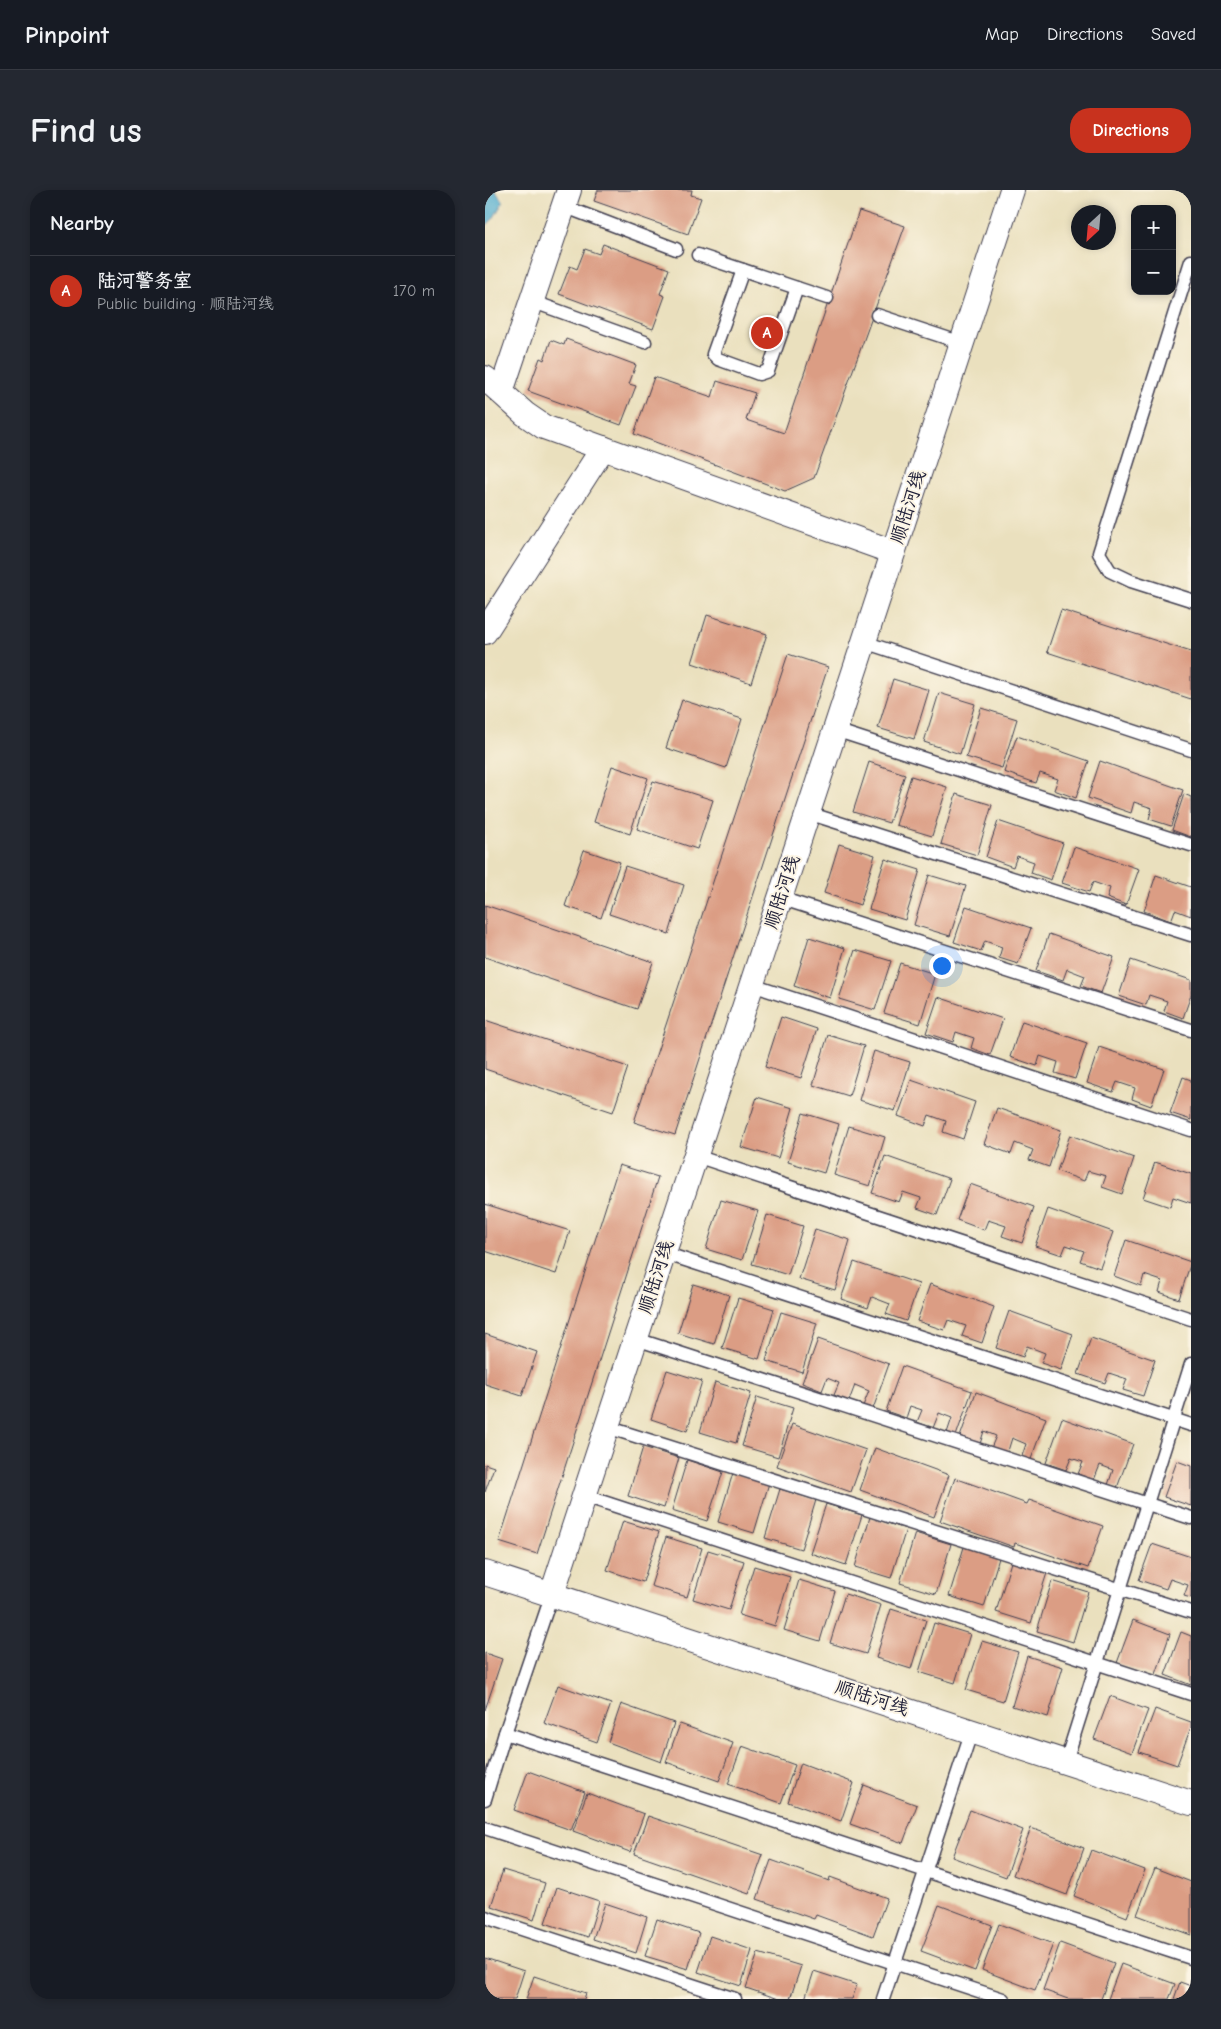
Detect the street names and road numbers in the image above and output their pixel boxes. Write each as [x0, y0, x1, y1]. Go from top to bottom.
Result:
street label: 顺陆河线 [886, 467, 930, 547]
street label: 顺陆河线 [760, 852, 804, 932]
street label: 顺陆河线 [634, 1237, 678, 1317]
street label: 顺陆河线 [832, 1676, 912, 1720]

